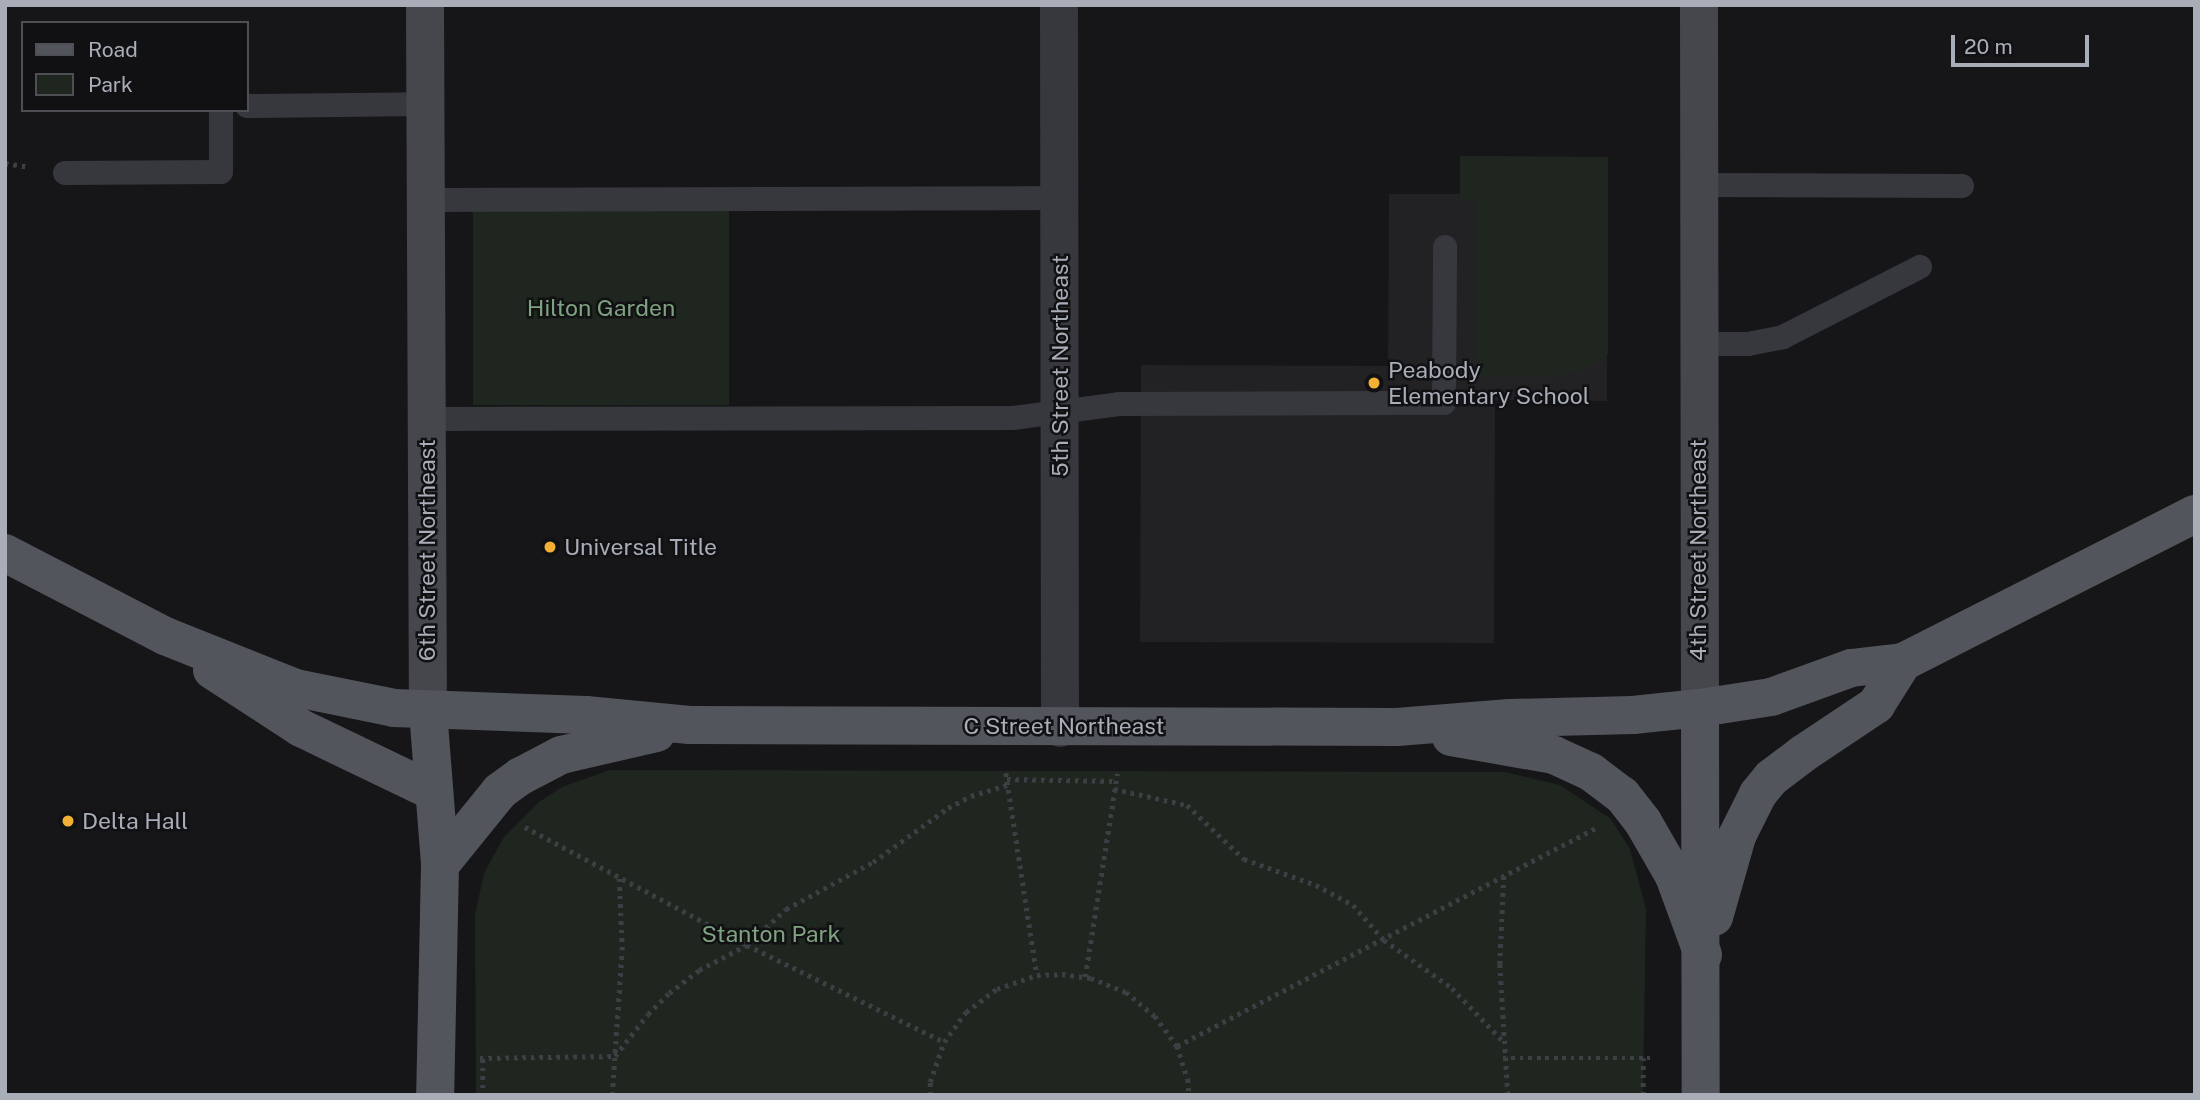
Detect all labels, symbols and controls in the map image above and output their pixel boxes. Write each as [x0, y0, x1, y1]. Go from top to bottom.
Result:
legend [21, 21, 248, 112]
scale bar [1955, 21, 2093, 65]
text: 20 m [1964, 34, 2013, 59]
text: Road [88, 37, 138, 62]
text: Park [88, 72, 133, 97]
street label: 5th Street Northeast [1046, 255, 1074, 477]
park label: Hilton Garden [527, 294, 675, 322]
place label: Peabody Elementary School [1388, 356, 1590, 410]
marker: Peabody Elementary School [1366, 375, 1382, 391]
street label: 6th Street Northeast [413, 439, 441, 661]
street label: 4th Street Northeast [1684, 439, 1712, 661]
place label: Universal Title [564, 533, 717, 561]
marker: Universal Title [542, 539, 558, 555]
street label: C Street Northeast [963, 712, 1165, 740]
place label: Delta Hall [82, 807, 188, 835]
marker: Delta Hall [60, 813, 76, 829]
park label: Stanton Park [702, 920, 840, 948]

